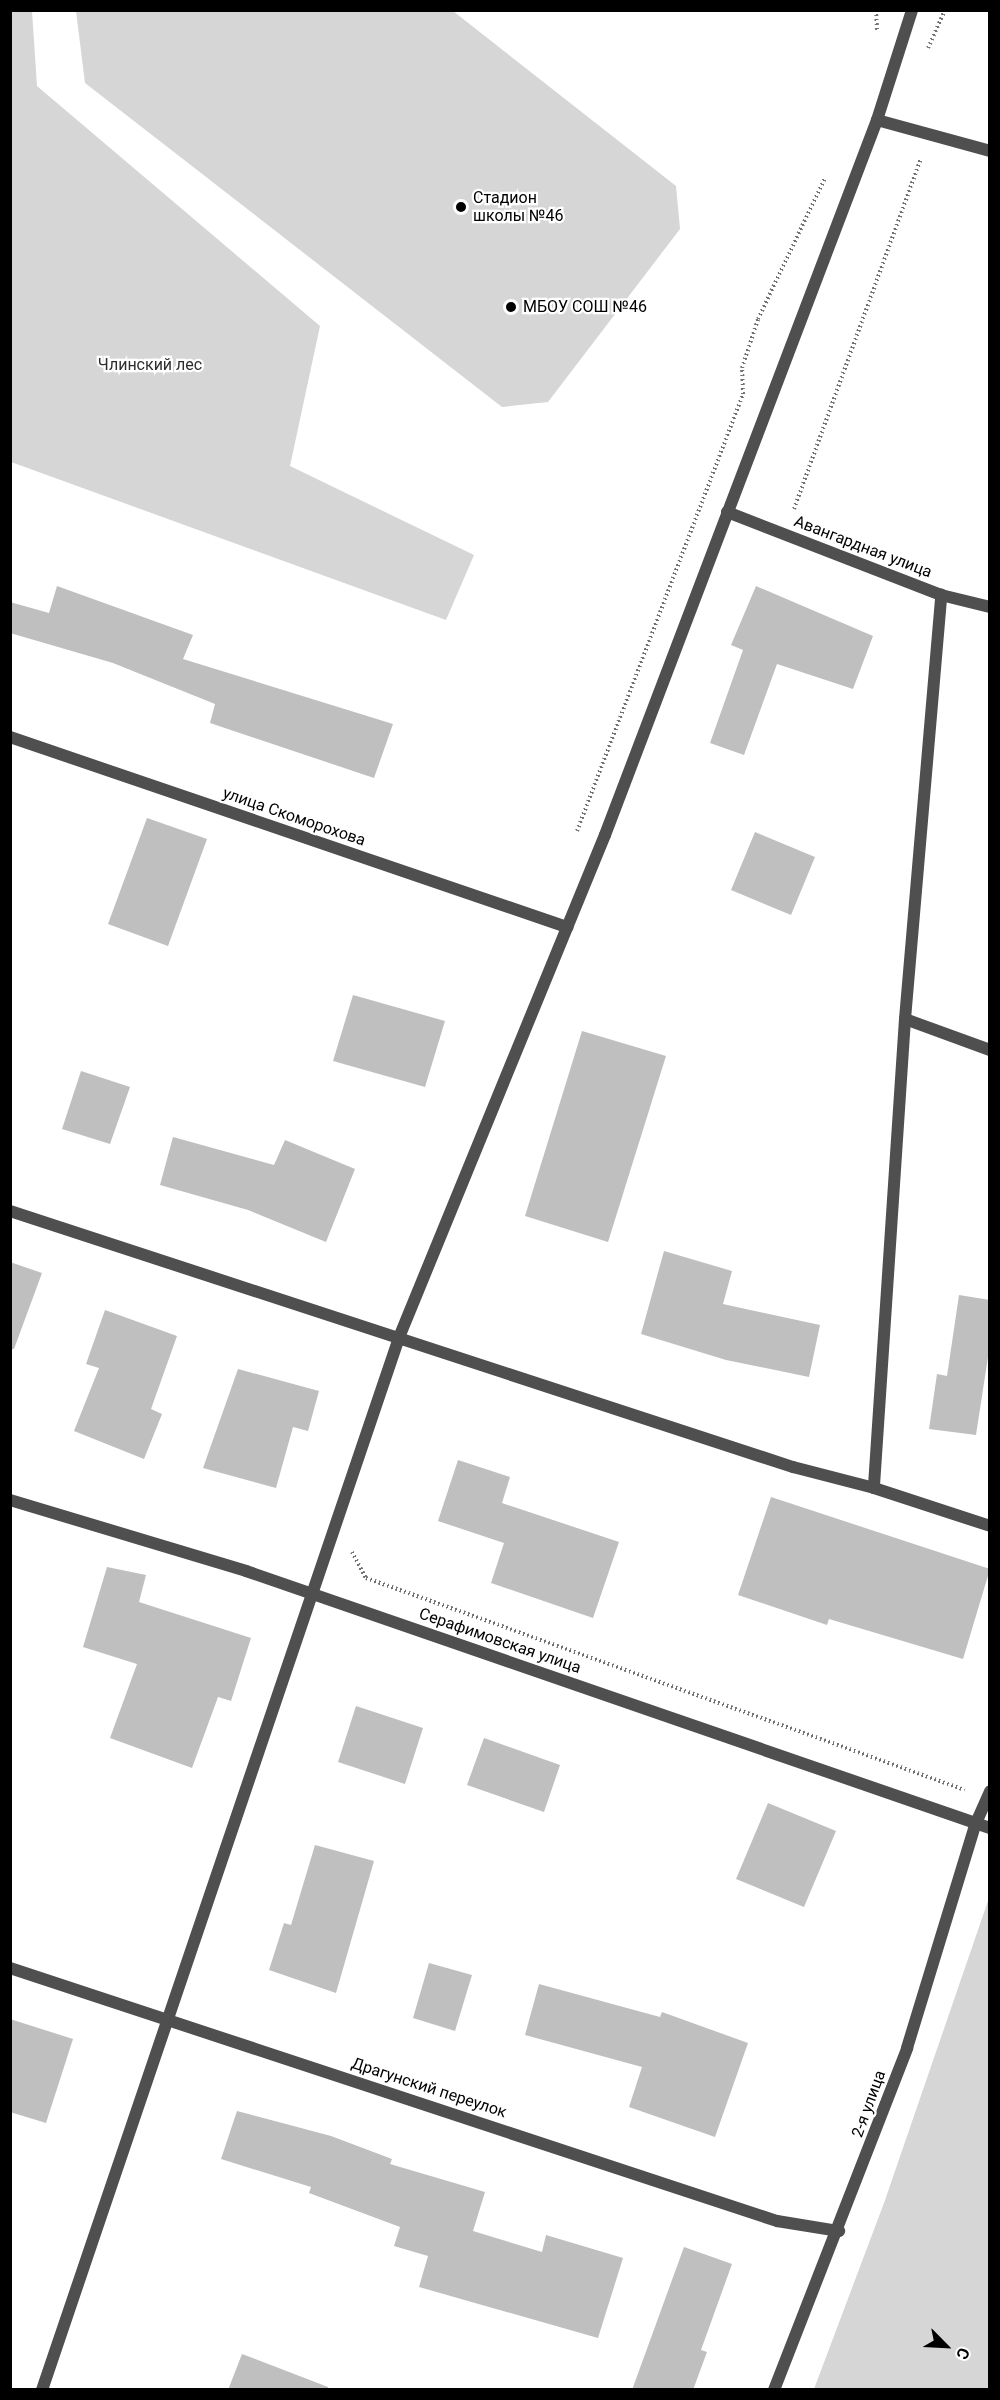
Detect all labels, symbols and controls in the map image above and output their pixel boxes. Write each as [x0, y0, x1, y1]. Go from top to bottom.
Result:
place label: Стадион школы №46 [473, 188, 564, 226]
marker: Стадион школы №46 [454, 200, 468, 214]
place label: МБОУ СОШ №46 [523, 297, 647, 317]
marker: МБОУ СОШ №46 [504, 300, 518, 314]
park label: Члинский лес [98, 355, 202, 375]
street label: Авангардная улица [791, 512, 935, 582]
street label: улица Скоморохова [220, 784, 368, 850]
street label: Серафимовская улица [417, 1604, 583, 1678]
street label: Драгунский переулок [349, 2054, 509, 2122]
street label: 2-я улица [848, 2068, 890, 2140]
north arrow [916, 2316, 976, 2376]
text: С [952, 2345, 974, 2362]

